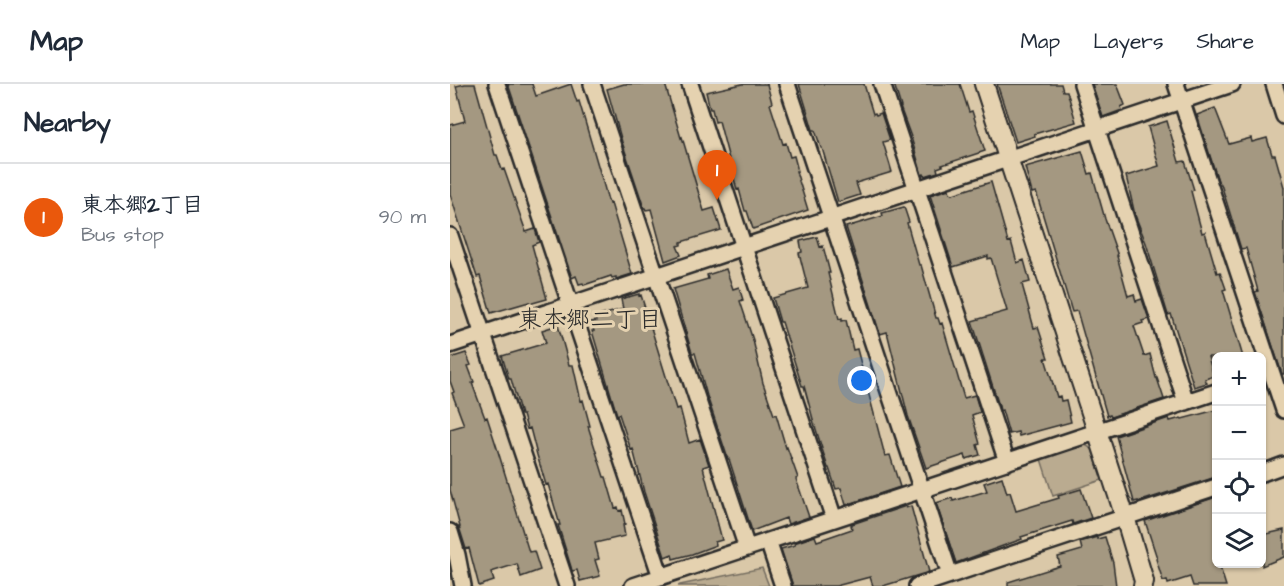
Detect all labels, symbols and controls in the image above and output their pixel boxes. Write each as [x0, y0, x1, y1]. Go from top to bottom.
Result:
text: Map [30, 22, 83, 61]
text: Map [1020, 27, 1060, 56]
text: Layers [1093, 27, 1163, 56]
text: Share [1196, 27, 1254, 56]
text: Nearby [24, 105, 111, 141]
pin: 1 [698, 150, 736, 200]
text: 東本郷2丁目 [81, 190, 204, 221]
text: 1 [42, 203, 45, 231]
text: 90 m [378, 203, 426, 231]
text: Bus stop [81, 221, 164, 249]
district label: 東本郷二丁目 [518, 303, 662, 337]
map controls [1212, 352, 1266, 568]
button: + [1212, 352, 1266, 406]
your location [847, 366, 876, 395]
button: − [1212, 406, 1266, 460]
button: locate [1212, 460, 1266, 514]
button: layers [1212, 514, 1266, 568]

